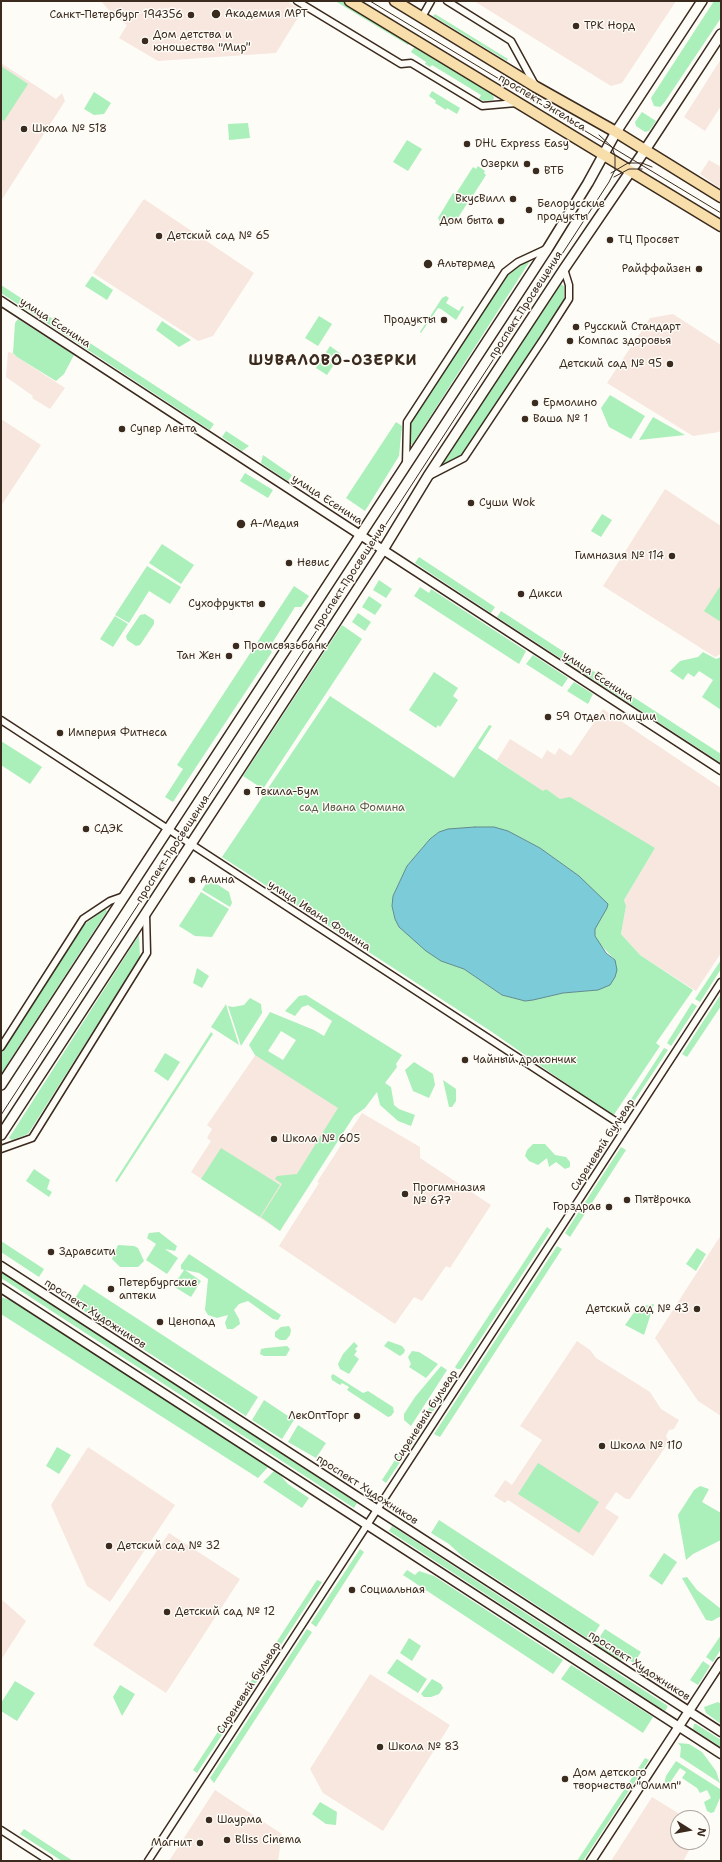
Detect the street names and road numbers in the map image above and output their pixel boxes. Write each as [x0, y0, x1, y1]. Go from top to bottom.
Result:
street label: проспект Энгельса [496, 72, 588, 134]
street label: проспект Просвещения [486, 249, 566, 361]
street label: улица Есенина [17, 295, 93, 351]
street label: улица Есенина [289, 472, 365, 528]
street label: проспект Просвещения [310, 521, 390, 633]
street label: улица Есенина [560, 649, 636, 705]
street label: проспект Просвещения [133, 793, 213, 905]
street label: улица Ивана Фомина [265, 878, 373, 954]
street label: Сиреневый бульвар [568, 1096, 638, 1194]
street label: проспект Художников [42, 1276, 148, 1352]
street label: Сиреневый бульвар [391, 1367, 461, 1465]
street label: проспект Художников [314, 1452, 420, 1528]
street label: проспект Художников [586, 1628, 692, 1704]
street label: Сиреневый бульвар [214, 1639, 284, 1737]

